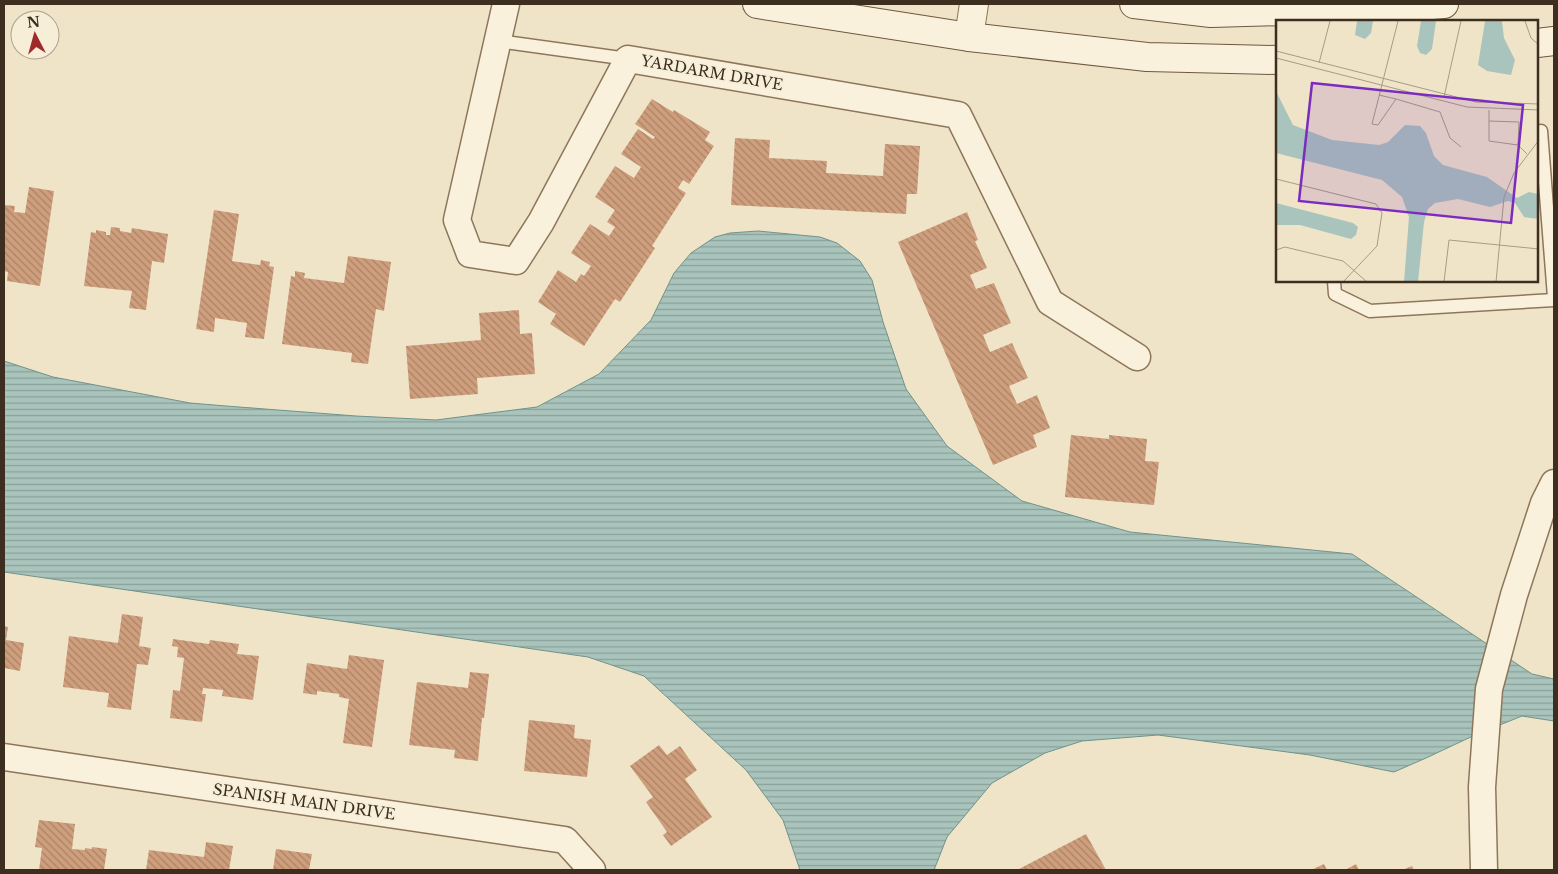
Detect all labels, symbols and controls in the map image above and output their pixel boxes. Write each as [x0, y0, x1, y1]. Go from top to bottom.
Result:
north arrow [10, 10, 60, 60]
text: N [26, 12, 41, 32]
inset map [1276, 20, 1538, 282]
street label: YARDARM DRIVE [639, 50, 785, 94]
street label: SPANISH MAIN DRIVE [212, 779, 397, 824]

